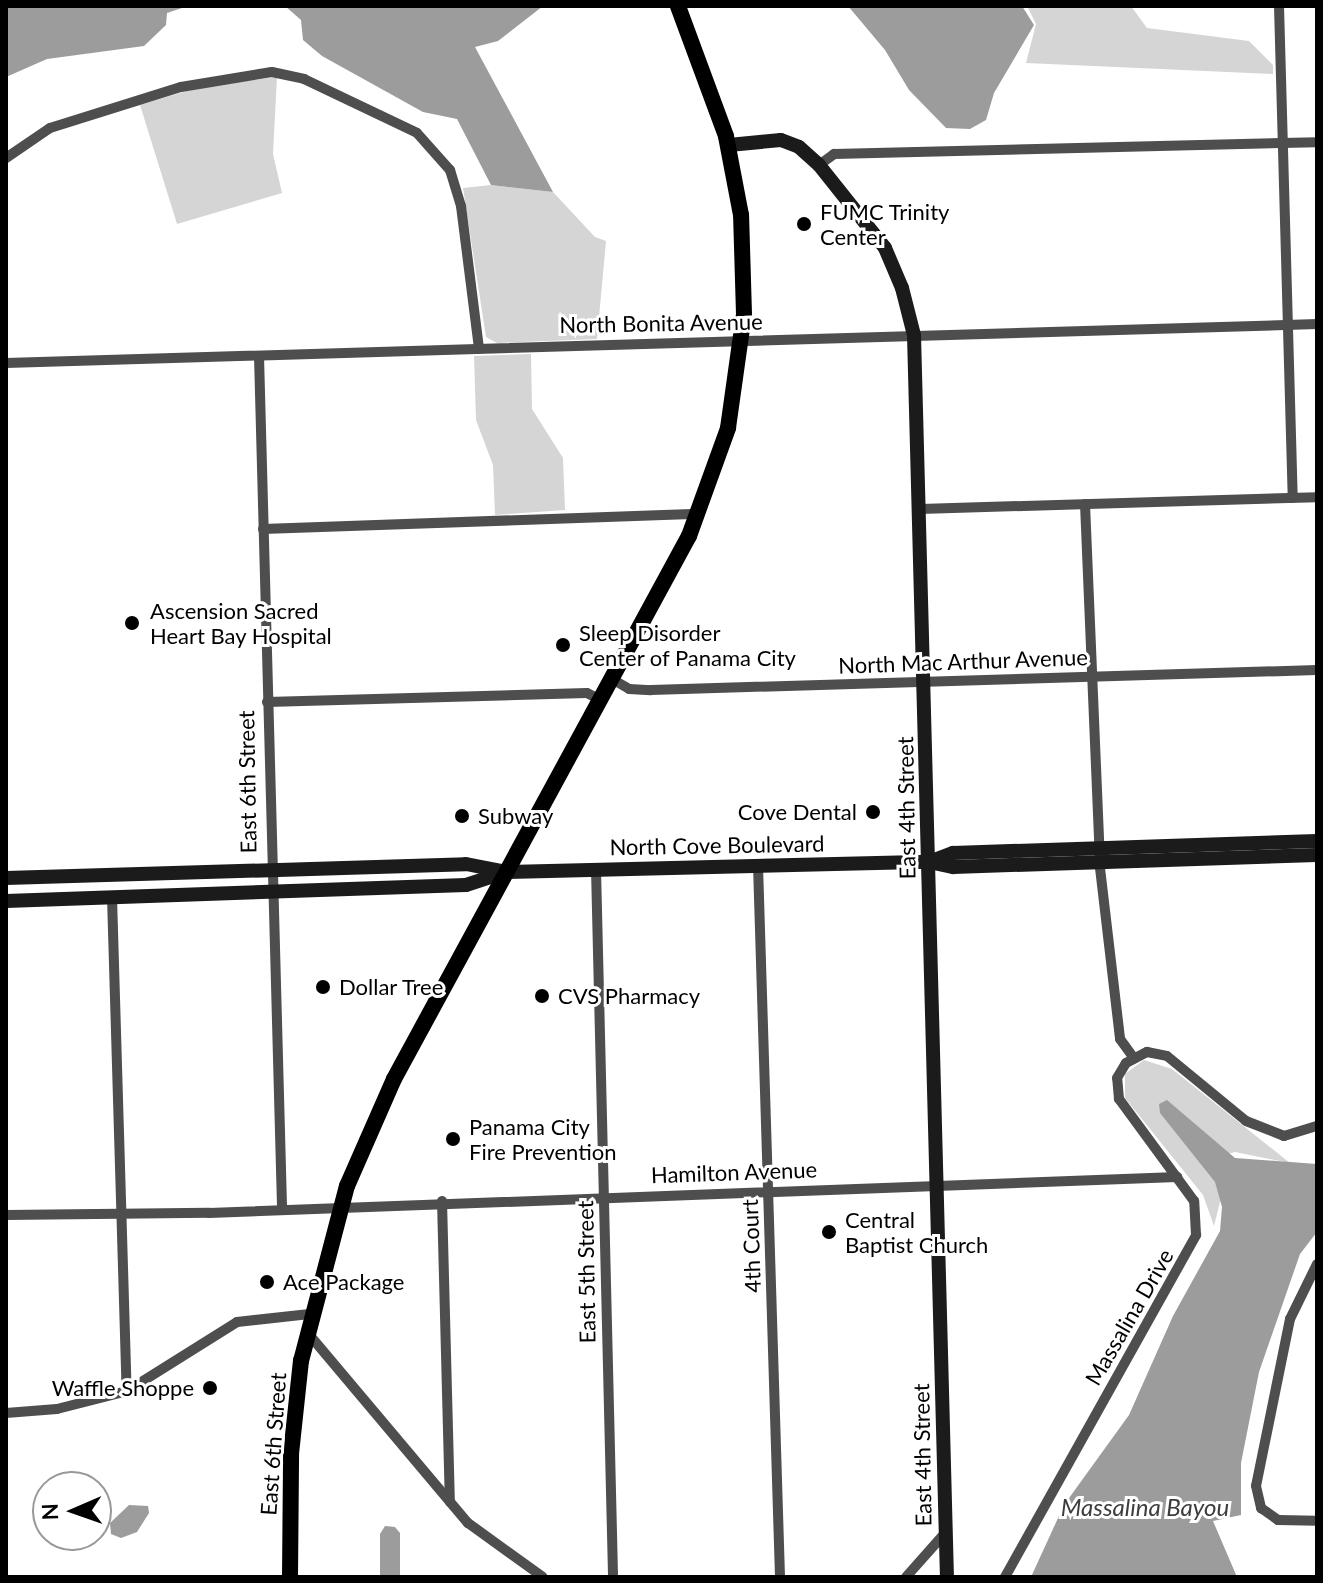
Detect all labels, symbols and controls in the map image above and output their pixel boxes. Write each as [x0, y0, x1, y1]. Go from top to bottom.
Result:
place label: FUMC Trinity Center [820, 198, 950, 250]
marker: FUMC Trinity Center [795, 215, 813, 233]
street label: North Bonita Avenue [559, 308, 763, 338]
place label: Ascension Sacred Heart Bay Hospital [150, 597, 332, 648]
marker: Ascension Sacred Heart Bay Hospital [121, 612, 143, 634]
place label: Sleep Disorder Center of Panama City [579, 619, 797, 670]
marker: Sleep Disorder Center of Panama City [554, 636, 572, 654]
street label: North Mac Arthur Avenue [837, 643, 1089, 679]
street label: East 6th Street [233, 710, 261, 854]
street label: East 4th Street [892, 736, 920, 880]
place label: Cove Dental [738, 799, 857, 825]
place label: Subway [478, 803, 553, 829]
marker: Cove Dental [864, 803, 882, 821]
marker: Subway [453, 807, 471, 825]
street label: North Cove Boulevard [609, 830, 825, 860]
place label: Dollar Tree [339, 974, 444, 1000]
marker: Dollar Tree [314, 978, 332, 996]
place label: CVS Pharmacy [558, 983, 700, 1009]
marker: CVS Pharmacy [533, 987, 551, 1005]
place label: Panama City Fire Prevention [469, 1113, 616, 1164]
marker: Panama City Fire Prevention [444, 1130, 462, 1148]
street label: Hamilton Avenue [650, 1156, 818, 1188]
street label: 4th Court [736, 1199, 766, 1293]
street label: East 5th Street [572, 1200, 600, 1344]
place label: Central Baptist Church [845, 1206, 988, 1258]
marker: Central Baptist Church [820, 1223, 838, 1241]
street label: Massalina Drive [1079, 1244, 1179, 1390]
place label: Ace Package [283, 1269, 404, 1295]
marker: Ace Package [258, 1273, 276, 1291]
street label: East 6th Street [255, 1372, 291, 1516]
place label: Waffle Shoppe [52, 1375, 194, 1401]
marker: Waffle Shoppe [201, 1379, 219, 1397]
street label: East 4th Street [908, 1383, 936, 1527]
north arrow [32, 1471, 112, 1551]
water label: Massalina Bayou [1061, 1493, 1229, 1521]
text: N [36, 1503, 63, 1521]

